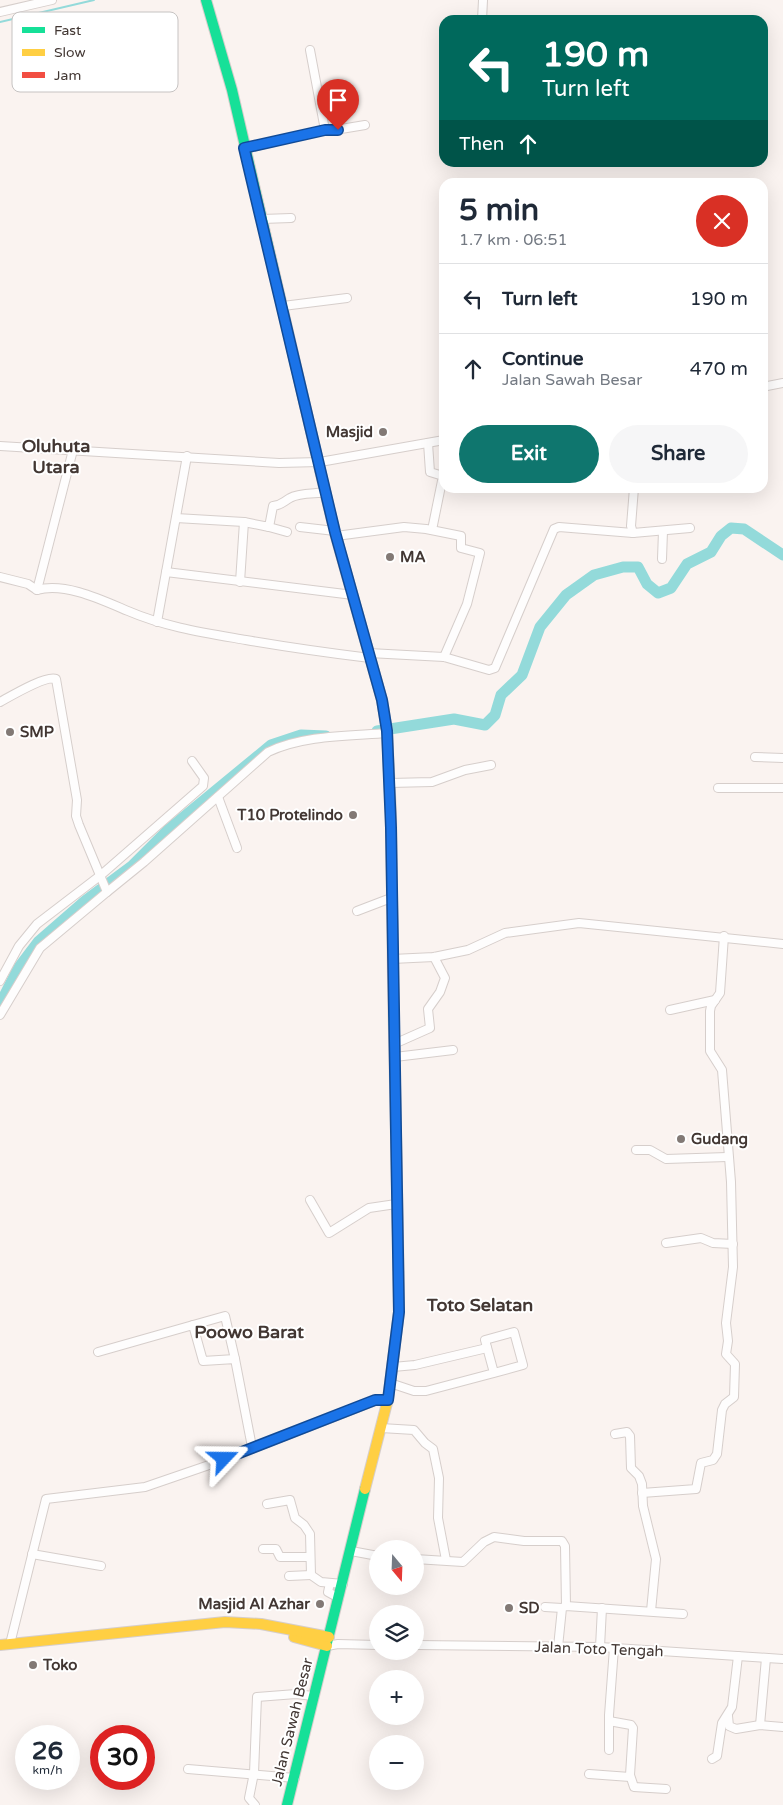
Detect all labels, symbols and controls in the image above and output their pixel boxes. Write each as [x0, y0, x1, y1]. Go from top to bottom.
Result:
legend [12, 12, 178, 92]
text: Fast [54, 22, 82, 39]
text: 190 m [542, 34, 649, 76]
icon: left [459, 35, 524, 100]
text: Slow [54, 44, 86, 61]
text: Jam [54, 67, 81, 84]
text: Turn left [542, 76, 630, 102]
pin [317, 79, 359, 130]
icon: arrive [324, 86, 352, 114]
icon: ahead [514, 130, 542, 158]
text: Then [459, 133, 504, 155]
text: 5 min [459, 192, 539, 229]
button: close [696, 195, 748, 247]
text: 1.7 km · 06:51 [459, 230, 568, 250]
icon: left [459, 285, 487, 313]
text: Turn left [502, 288, 578, 310]
text: 190 m [690, 288, 748, 310]
text: Continue [502, 348, 584, 370]
icon: ahead [459, 355, 487, 383]
text: 470 m [690, 358, 748, 380]
text: Jalan Sawah Besar [502, 370, 642, 390]
place label: Masjid [326, 423, 373, 442]
button: Exit [459, 425, 599, 483]
button: Share [609, 425, 748, 483]
marker: Masjid [377, 426, 389, 438]
district label: Oluhuta Utara [22, 435, 90, 478]
place label: MA [400, 548, 426, 566]
marker: MA [384, 551, 396, 563]
place label: SMP [20, 723, 54, 741]
marker: SMP [4, 726, 16, 738]
place label: T10 Protelindo [236, 806, 343, 824]
marker: T10 Protelindo [347, 809, 359, 821]
place label: Gudang [691, 1130, 748, 1149]
marker: Gudang [675, 1133, 687, 1145]
district label: Toto Selatan [426, 1294, 533, 1316]
district label: Poowo Barat [194, 1321, 304, 1343]
position arrow [197, 1432, 249, 1484]
north arrow [369, 1540, 424, 1595]
map controls [369, 1540, 424, 1790]
place label: Masjid Al Azhar [198, 1595, 310, 1614]
marker: Masjid Al Azhar [314, 1598, 326, 1610]
place label: SD [519, 1599, 540, 1617]
marker: SD [503, 1602, 515, 1614]
button: layers [369, 1605, 424, 1660]
street label: Jalan Toto Tengah [534, 1638, 664, 1660]
place label: Toko [42, 1656, 77, 1674]
street label: Jalan Sawah Besar [267, 1656, 317, 1788]
marker: Toko [27, 1659, 39, 1671]
button: + [369, 1670, 424, 1725]
speed limit sign: 30 [90, 1725, 155, 1790]
button: − [369, 1735, 424, 1790]
text: 26 [32, 1736, 63, 1766]
text: km/h [32, 1763, 63, 1777]

